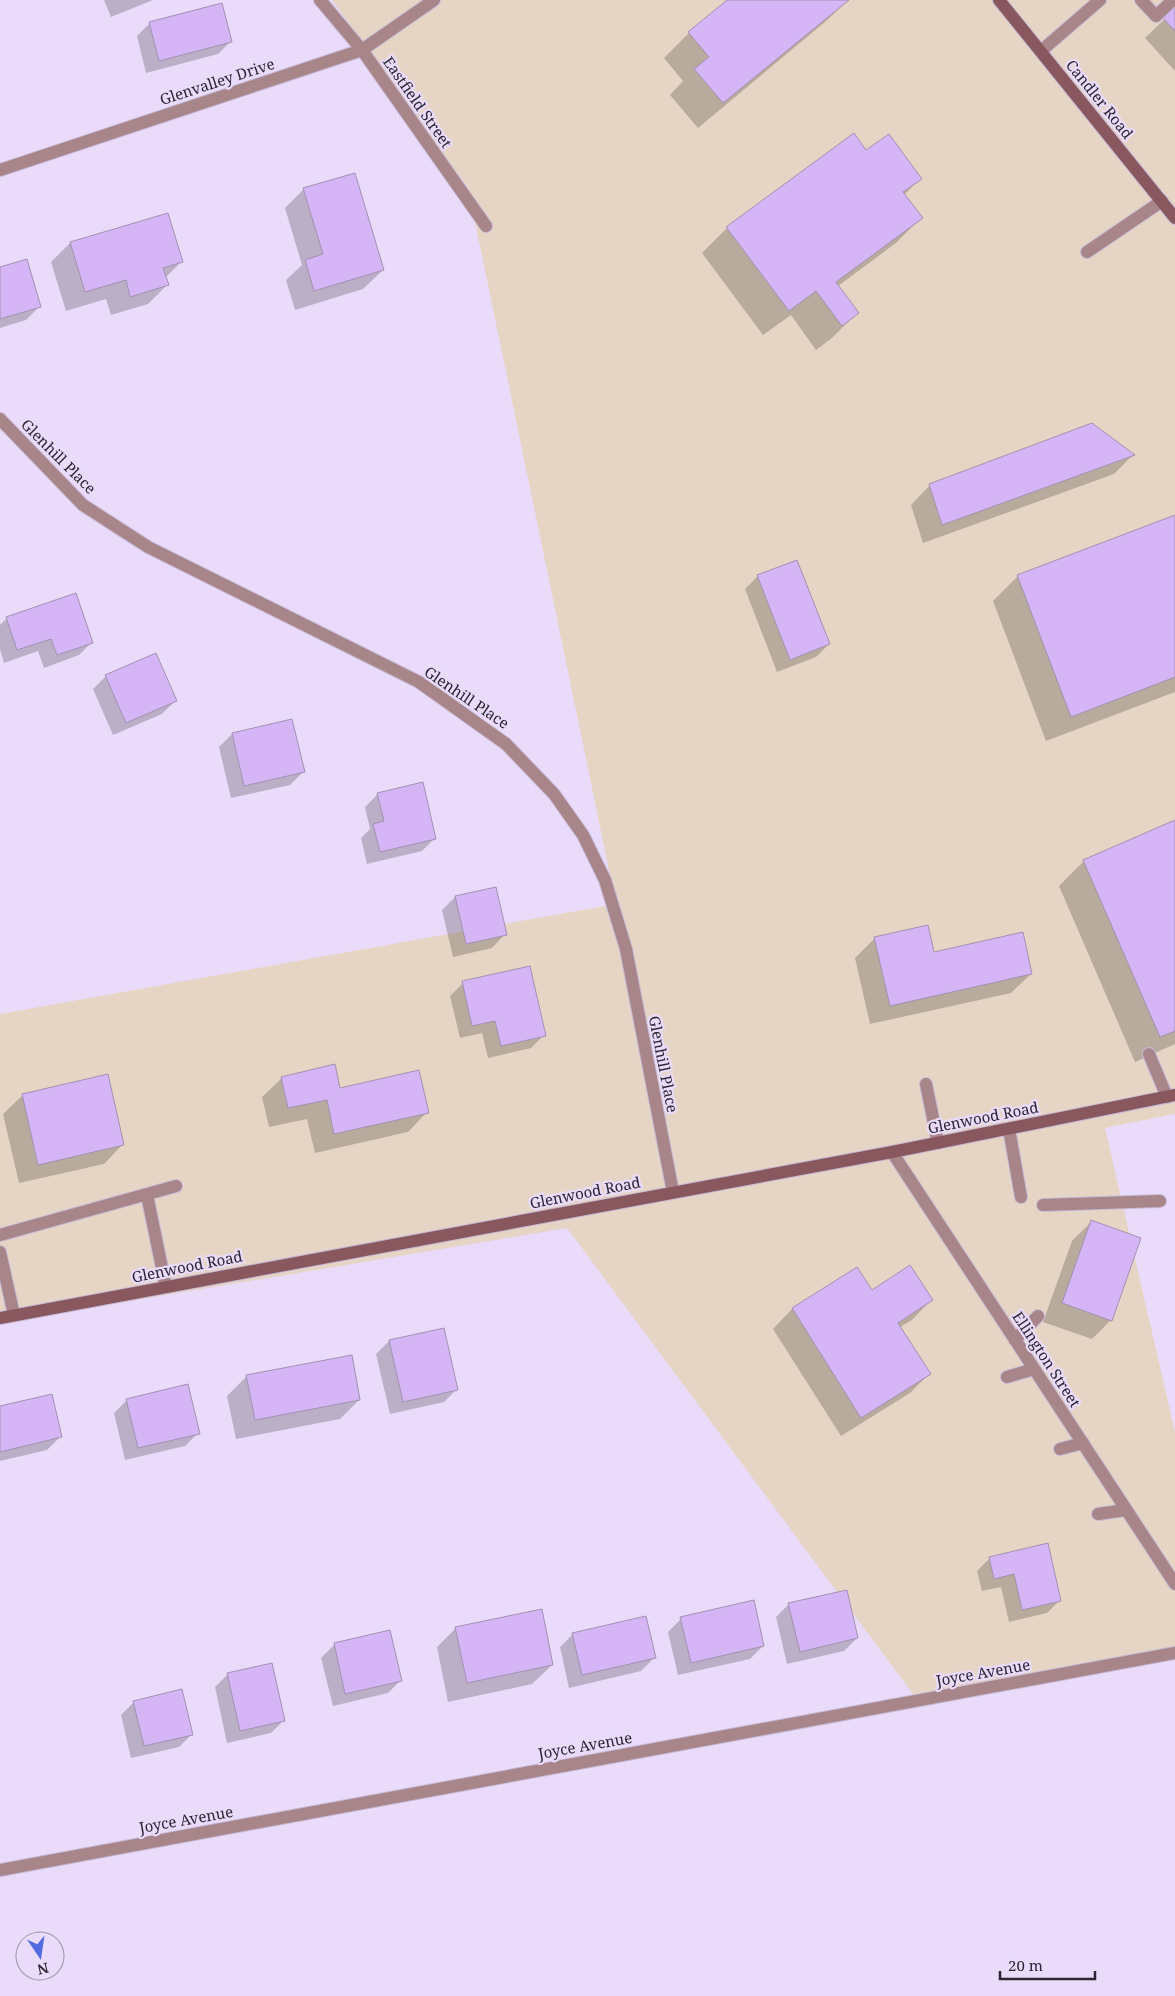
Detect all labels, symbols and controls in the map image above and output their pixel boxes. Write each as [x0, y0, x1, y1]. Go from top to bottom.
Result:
street label: Eastfield Street [379, 52, 457, 152]
street label: Glenvalley Drive [157, 53, 277, 109]
street label: Candler Road [1062, 55, 1138, 143]
street label: Glenhill Place [17, 414, 101, 498]
street label: Glenhill Place [421, 661, 513, 733]
street label: Glenhill Place [645, 1014, 683, 1114]
street label: Glenwood Road [926, 1096, 1040, 1138]
street label: Glenwood Road [528, 1171, 642, 1213]
street label: Glenwood Road [130, 1245, 244, 1287]
street label: Ellington Street [1009, 1307, 1085, 1411]
street label: Joyce Avenue [933, 1654, 1032, 1690]
street label: Joyce Avenue [535, 1727, 634, 1763]
street label: Joyce Avenue [136, 1801, 235, 1837]
north arrow [15, 1931, 65, 1981]
scale bar [1000, 1948, 1095, 1980]
text: 20 m [1008, 1955, 1043, 1975]
text: N [36, 1959, 51, 1980]

